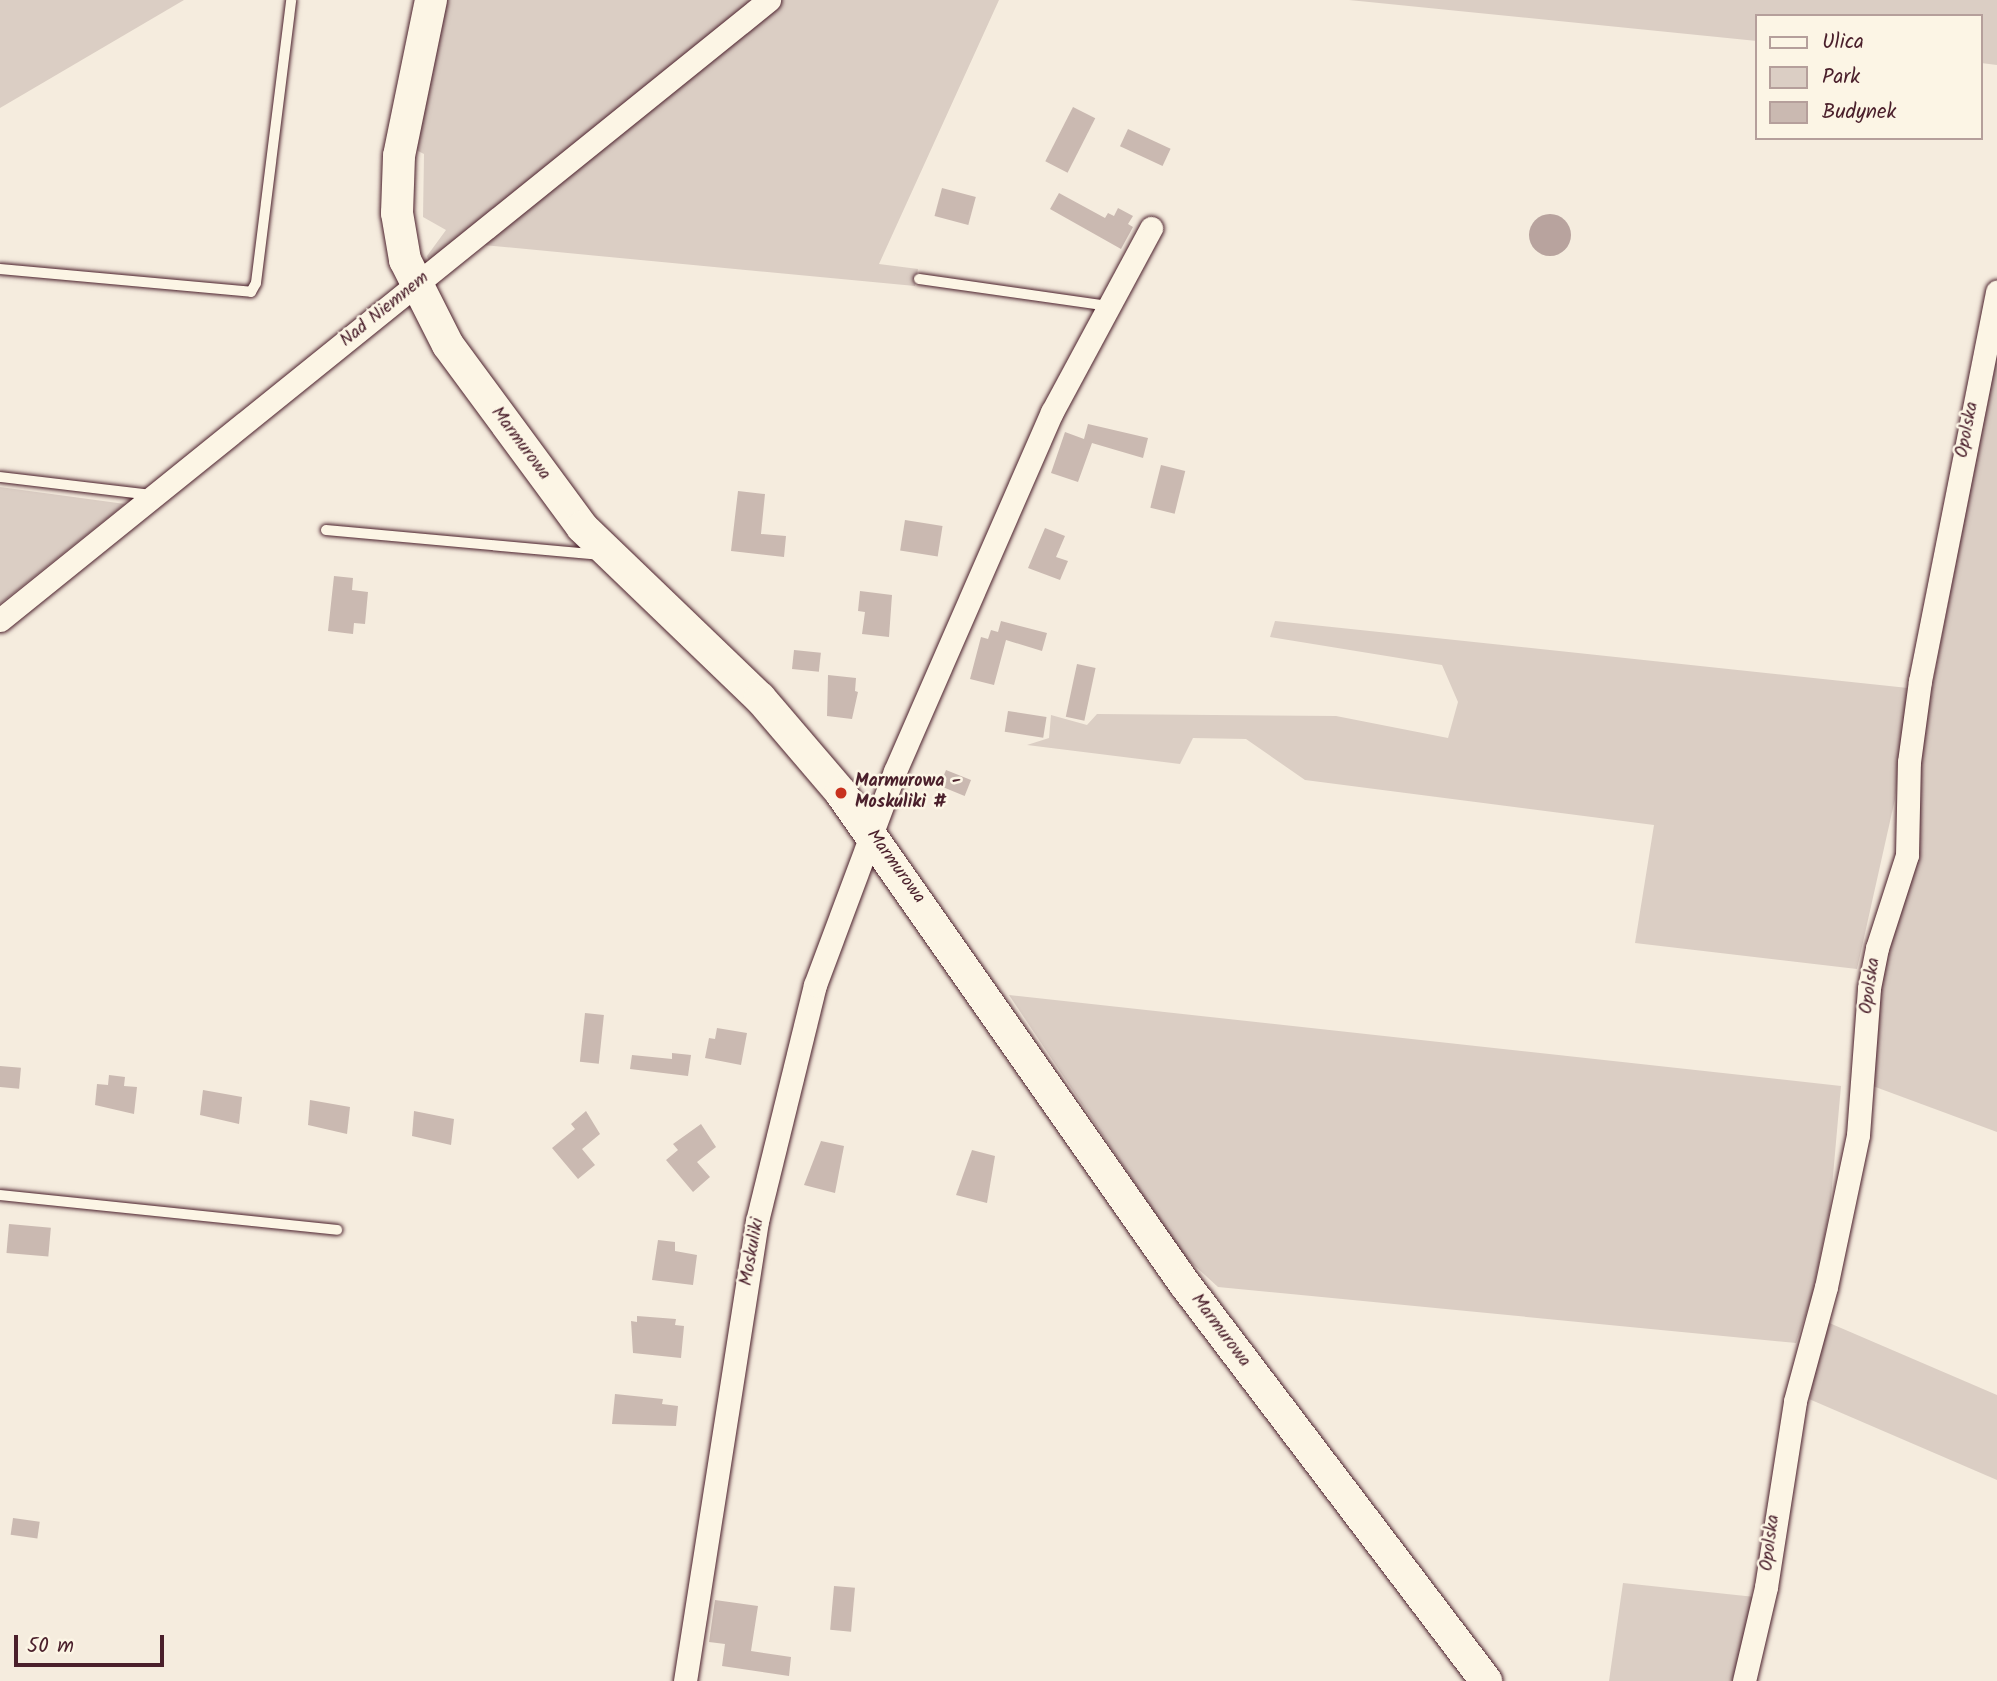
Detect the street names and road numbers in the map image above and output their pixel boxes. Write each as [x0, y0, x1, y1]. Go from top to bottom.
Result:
street label: Nad Niemnem [336, 268, 434, 352]
street label: Opolska [1952, 400, 1984, 460]
street label: Marmurowa [485, 403, 555, 485]
street label: Marmurowa [861, 826, 929, 908]
street label: Opolska [1856, 956, 1886, 1016]
street label: Moskuliki [736, 1216, 770, 1288]
street label: Marmurowa [1185, 1290, 1255, 1372]
street label: Opolska [1757, 1514, 1785, 1572]

